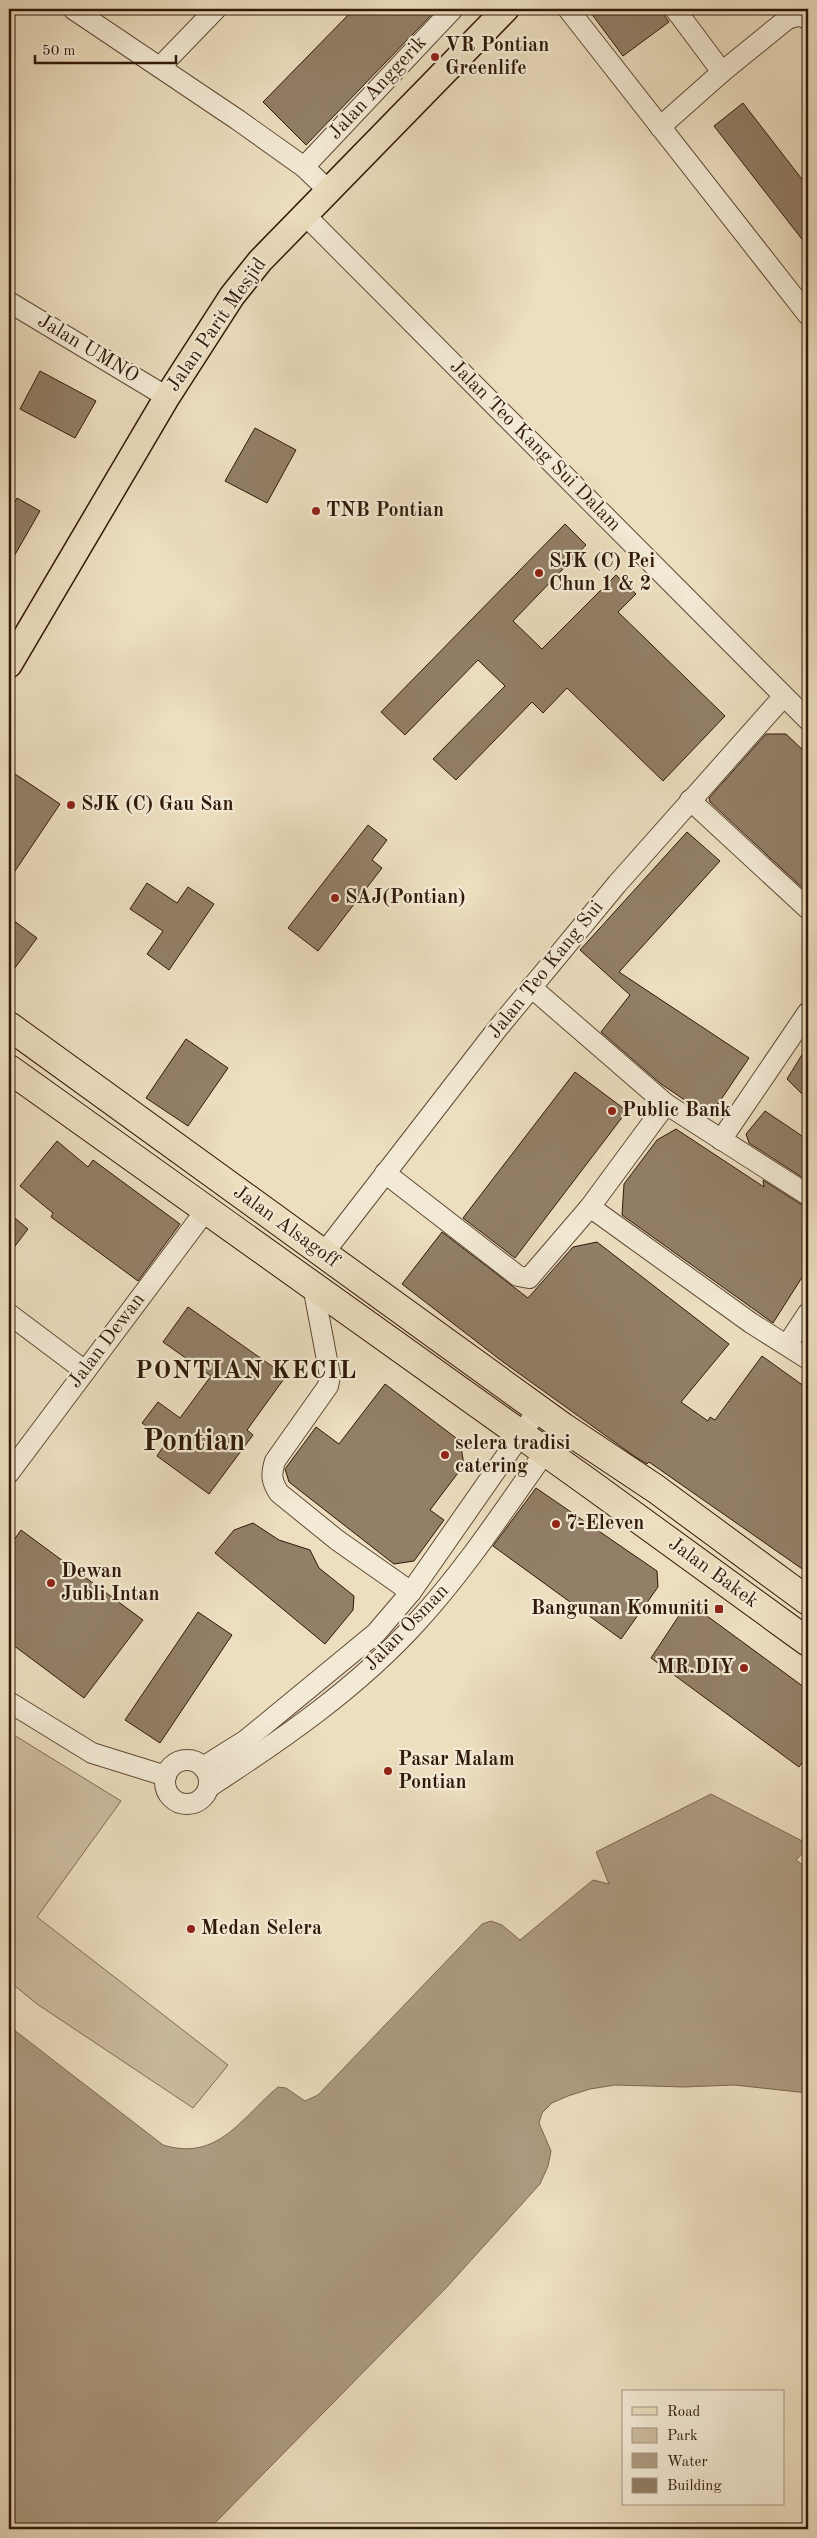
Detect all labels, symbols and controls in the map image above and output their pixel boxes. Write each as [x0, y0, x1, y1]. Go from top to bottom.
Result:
scale bar [35, 32, 176, 64]
street label: Jalan Anggerik [325, 32, 431, 144]
place label: VR Pontian Greenlife [445, 36, 549, 79]
text: 50 m [42, 44, 76, 59]
marker: VR Pontian Greenlife [429, 51, 441, 63]
street label: Jalan Parit Mesjid [163, 255, 271, 395]
street label: Jalan UMNO [34, 311, 142, 387]
street label: Jalan Teo Kang Sui Dalam [446, 357, 625, 536]
place label: TNB Pontian [326, 501, 444, 521]
marker: TNB Pontian [310, 505, 322, 517]
place label: SJK (C) Pei Chun 1 & 2 [549, 551, 655, 595]
marker: SJK (C) Pei Chun 1 & 2 [533, 567, 545, 579]
place label: SJK (C) Gau San [81, 794, 234, 815]
marker: SJK (C) Gau San [65, 799, 77, 811]
place label: SAJ(Pontian) [345, 887, 466, 908]
marker: SAJ(Pontian) [329, 892, 341, 904]
street label: Jalan Teo Kang Sui [485, 897, 607, 1043]
place label: Public Bank [622, 1101, 731, 1121]
marker: Public Bank [606, 1105, 618, 1117]
street label: Jalan Alsagoff [229, 1182, 344, 1273]
street label: Jalan Dewan [65, 1290, 149, 1392]
district label: PONTIAN KECIL [135, 1359, 357, 1384]
district label: Pontian [142, 1427, 246, 1457]
place label: selera tradisi catering [455, 1434, 570, 1477]
marker: selera tradisi catering [439, 1449, 451, 1461]
place label: 7-Eleven [566, 1514, 644, 1534]
marker: 7-Eleven [550, 1518, 562, 1530]
street label: Jalan Bakek [664, 1534, 762, 1612]
place label: Dewan Jubli Intan [61, 1562, 160, 1605]
marker: Dewan Jubli Intan [45, 1577, 57, 1589]
street label: Jalan Osman [361, 1581, 453, 1675]
place label: Bangunan Komuniti [531, 1599, 709, 1619]
marker: Bangunan Komuniti [713, 1603, 725, 1615]
place label: MR.DIY [657, 1658, 734, 1678]
marker: MR.DIY [738, 1662, 750, 1674]
place label: Pasar Malam Pontian [398, 1750, 515, 1793]
marker: Pasar Malam Pontian [382, 1765, 394, 1777]
place label: Medan Selera [201, 1919, 322, 1939]
marker: Medan Selera [185, 1923, 197, 1935]
legend [622, 2390, 784, 2506]
text: Road [667, 2405, 701, 2420]
text: Park [667, 2429, 698, 2444]
text: Water [667, 2455, 708, 2470]
text: Building [667, 2479, 722, 2494]

